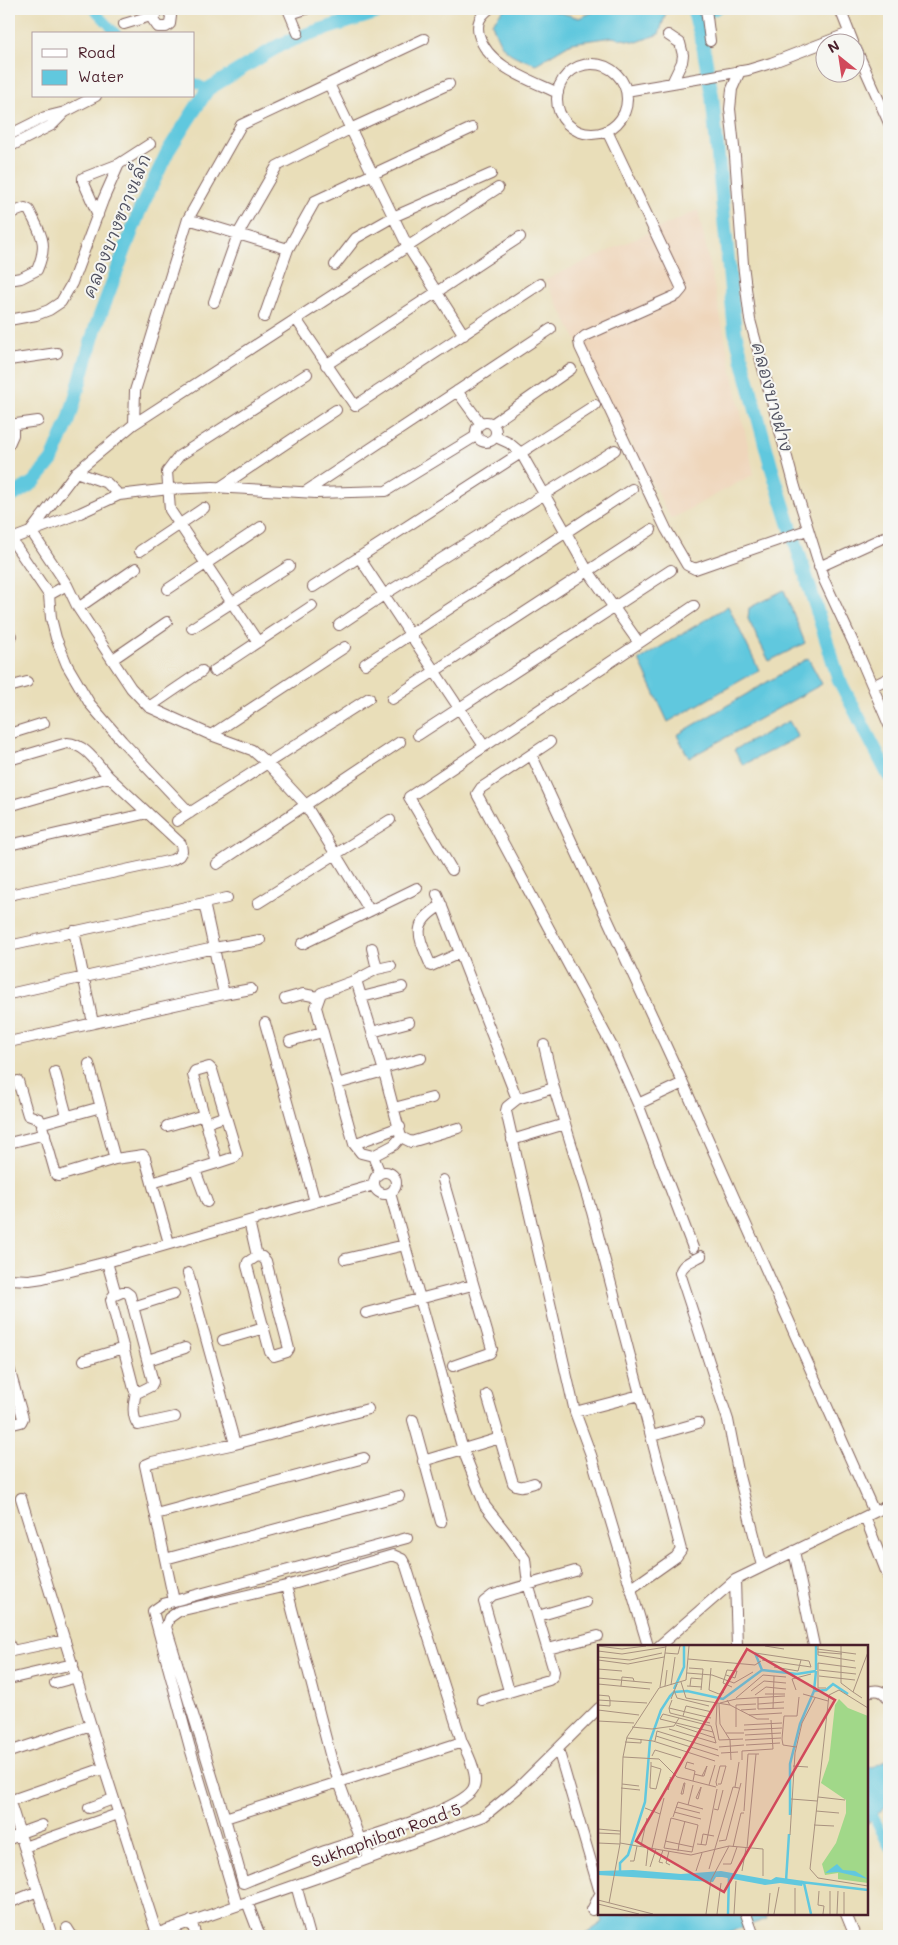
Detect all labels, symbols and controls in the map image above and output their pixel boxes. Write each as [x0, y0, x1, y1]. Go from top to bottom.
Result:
legend [32, 32, 195, 98]
north arrow [816, 32, 866, 82]
text: N [824, 35, 843, 57]
text: Road [78, 42, 115, 62]
text: Water [78, 66, 124, 86]
water label: คลองบางขวางเล็ก [74, 149, 156, 301]
water label: คลองบางฝาง [747, 339, 799, 454]
inset map [598, 1645, 868, 1915]
street label: Sukhaphiban Road 5 [308, 1798, 463, 1871]

